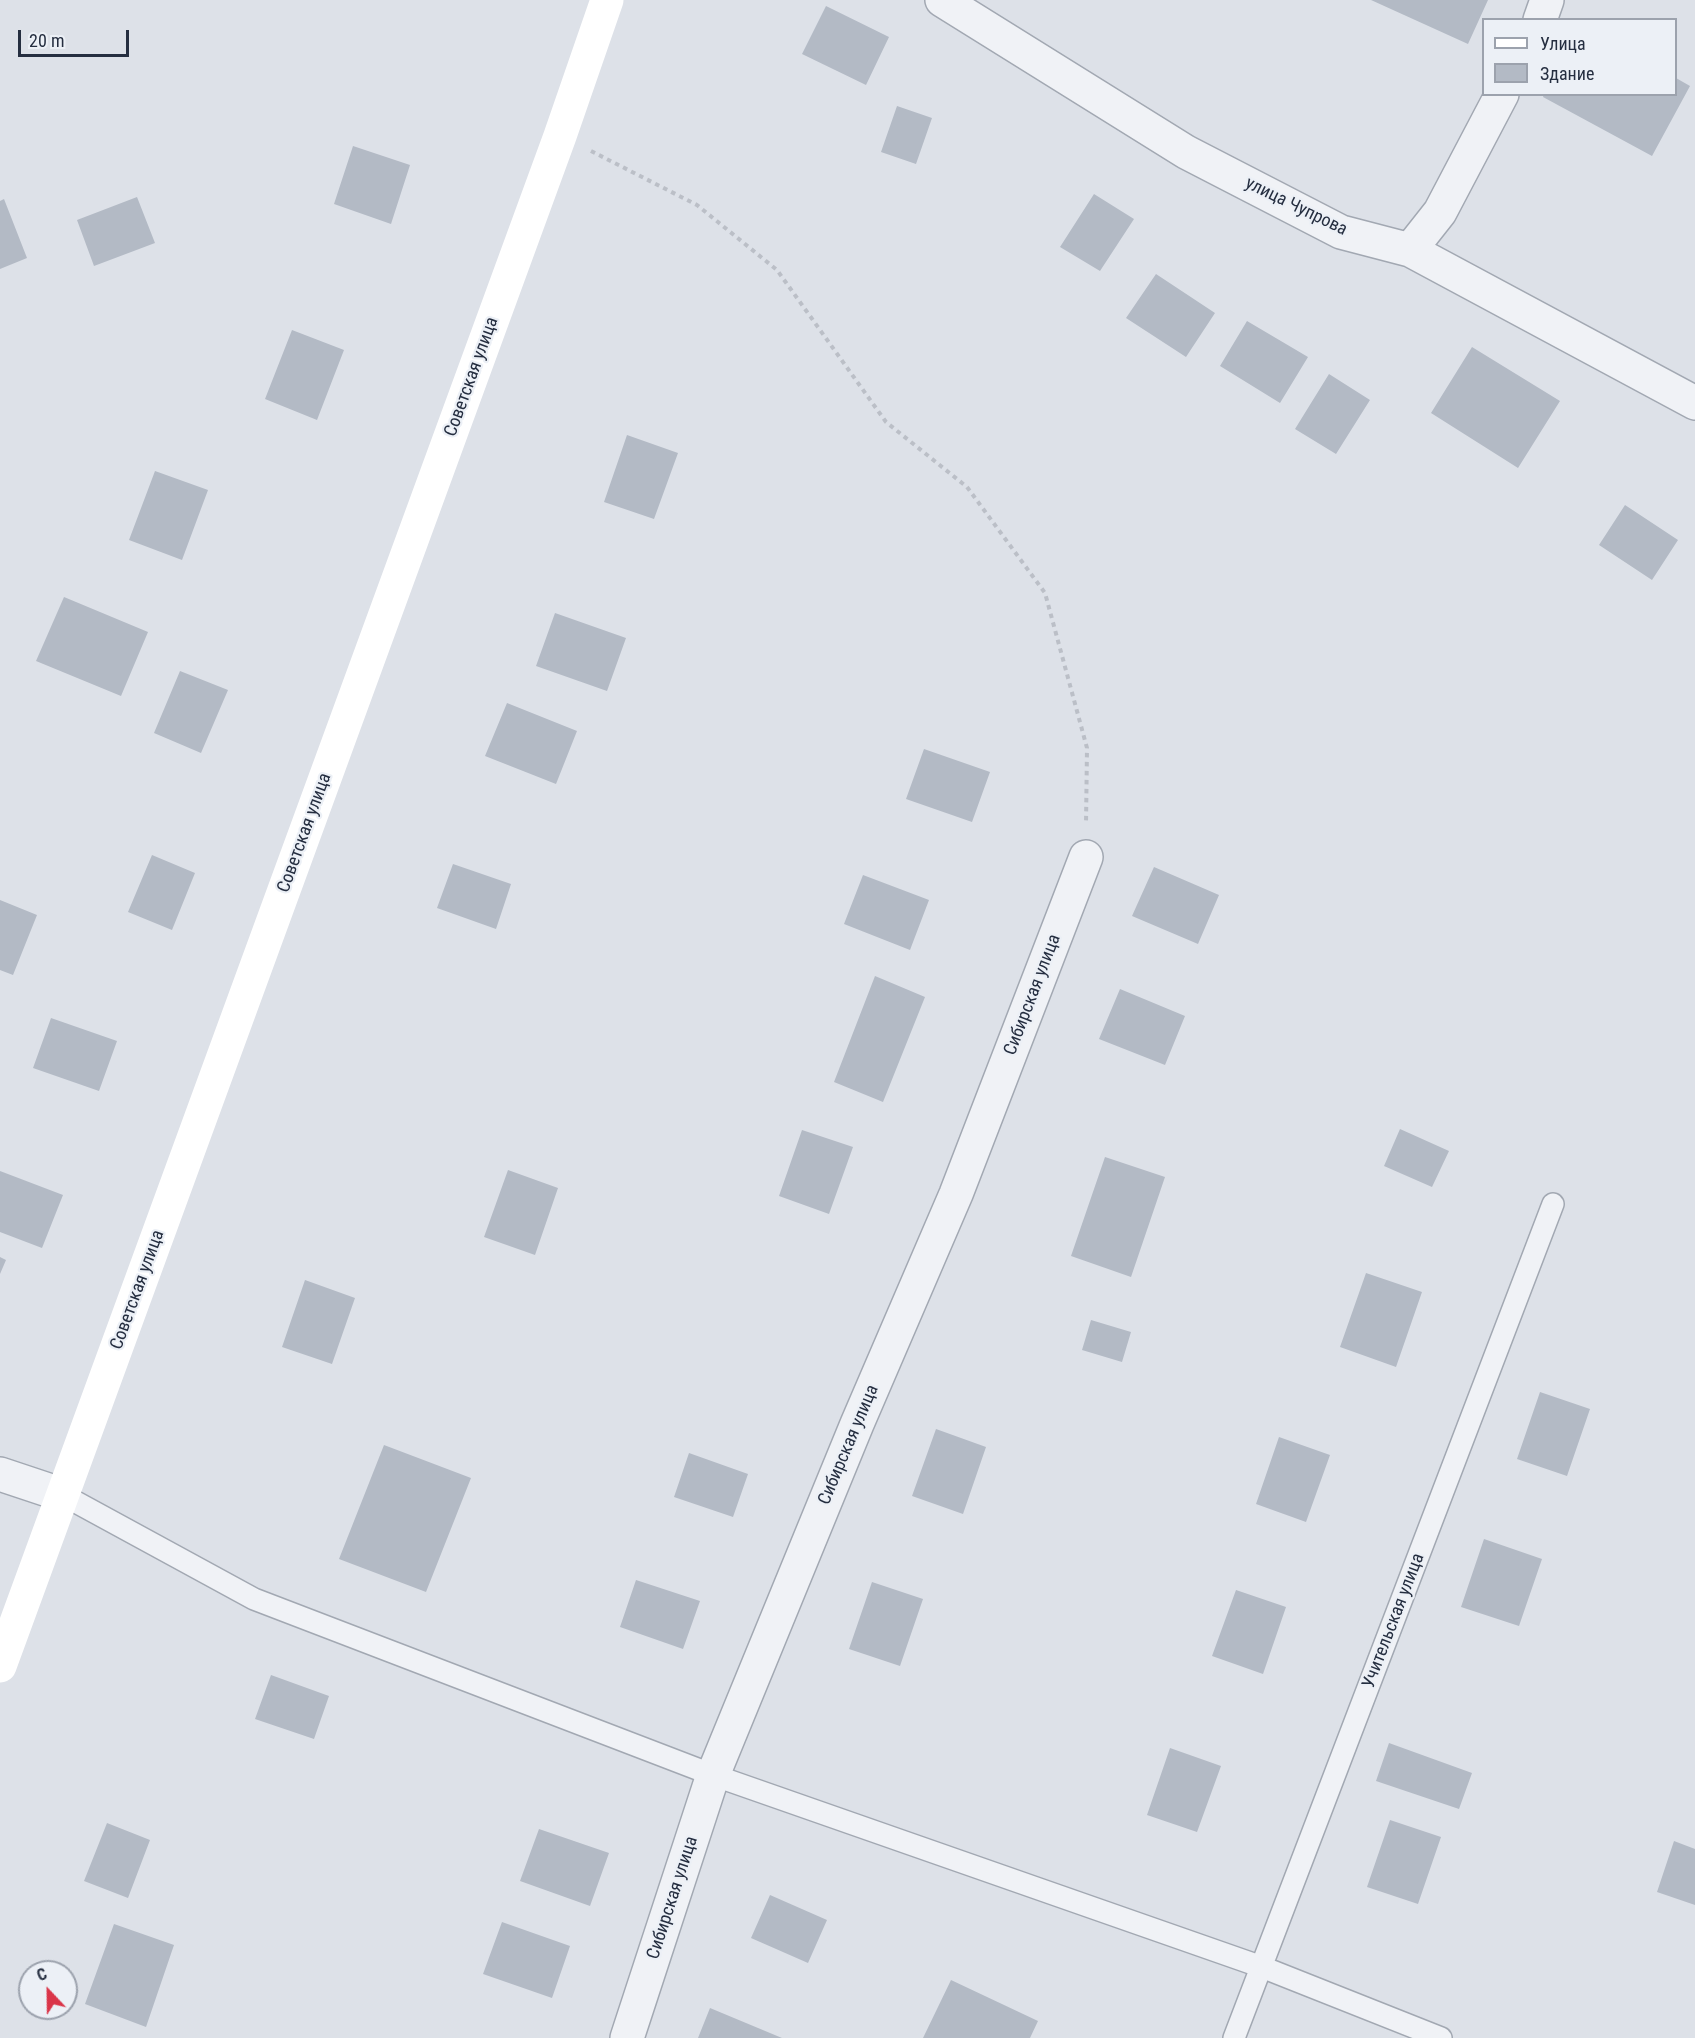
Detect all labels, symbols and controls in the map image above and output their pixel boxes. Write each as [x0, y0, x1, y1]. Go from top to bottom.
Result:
scale bar [21, 18, 132, 56]
legend [1482, 18, 1677, 96]
text: 20 m [29, 30, 64, 51]
text: Улица [1540, 33, 1586, 54]
text: Здание [1540, 63, 1594, 84]
street label: улица Чупрова [1241, 173, 1351, 241]
street label: Советская улица [440, 314, 504, 440]
street label: Советская улица [273, 770, 337, 896]
street label: Сибирская улица [1000, 931, 1066, 1059]
street label: Советская улица [106, 1227, 170, 1353]
street label: Сибирская улица [814, 1382, 884, 1508]
street label: Учительская улица [1358, 1551, 1430, 1691]
street label: Сибирская улица [643, 1834, 703, 1962]
north arrow [18, 1960, 78, 2020]
text: С [34, 1964, 50, 1985]

